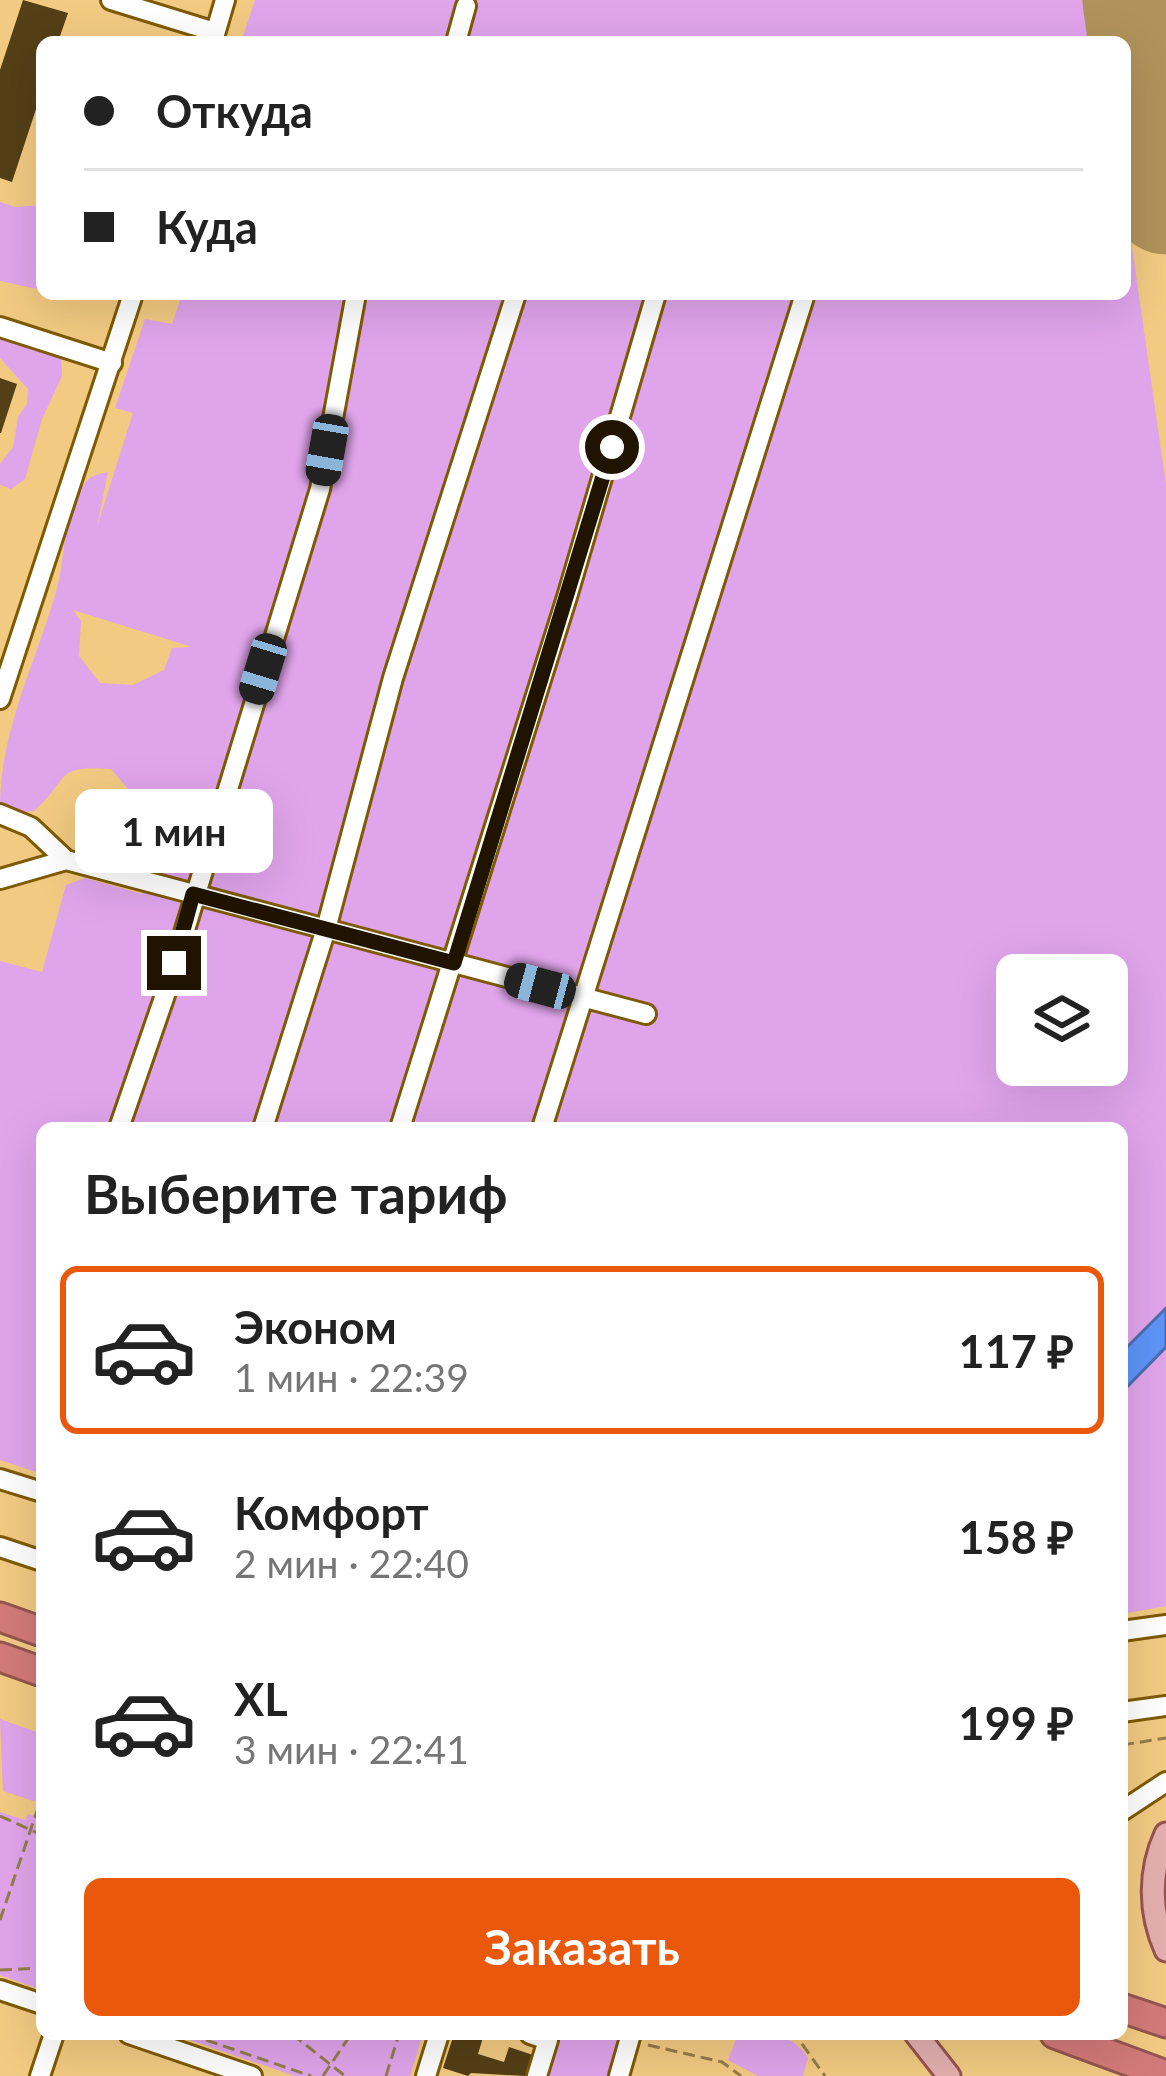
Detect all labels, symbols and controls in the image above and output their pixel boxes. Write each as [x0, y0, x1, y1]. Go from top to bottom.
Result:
text: Откуда [156, 84, 313, 138]
text: Куда [156, 200, 258, 254]
car [303, 411, 351, 489]
route start [585, 420, 639, 474]
car [235, 629, 291, 709]
callout: 1 мин [75, 789, 273, 873]
text: 1 мин [122, 808, 227, 854]
route end [147, 936, 201, 990]
map controls [996, 954, 1128, 1086]
button: layers [996, 954, 1128, 1086]
car [501, 959, 579, 1013]
text: Выберите тариф [84, 1161, 507, 1226]
icon: car [90, 1296, 198, 1404]
text: Эконом [234, 1300, 397, 1354]
text: 117 ₽ [959, 1324, 1074, 1378]
text: 1 мин · 22:39 [234, 1354, 469, 1400]
icon: car [90, 1482, 198, 1590]
text: Комфорт [234, 1486, 429, 1540]
text: 158 ₽ [959, 1510, 1074, 1564]
text: 2 мин · 22:40 [234, 1540, 469, 1586]
icon: car [90, 1668, 198, 1776]
text: XL [234, 1672, 288, 1726]
text: 199 ₽ [959, 1696, 1074, 1750]
text: 3 мин · 22:41 [234, 1726, 469, 1772]
button: Заказать [84, 1878, 1080, 2016]

